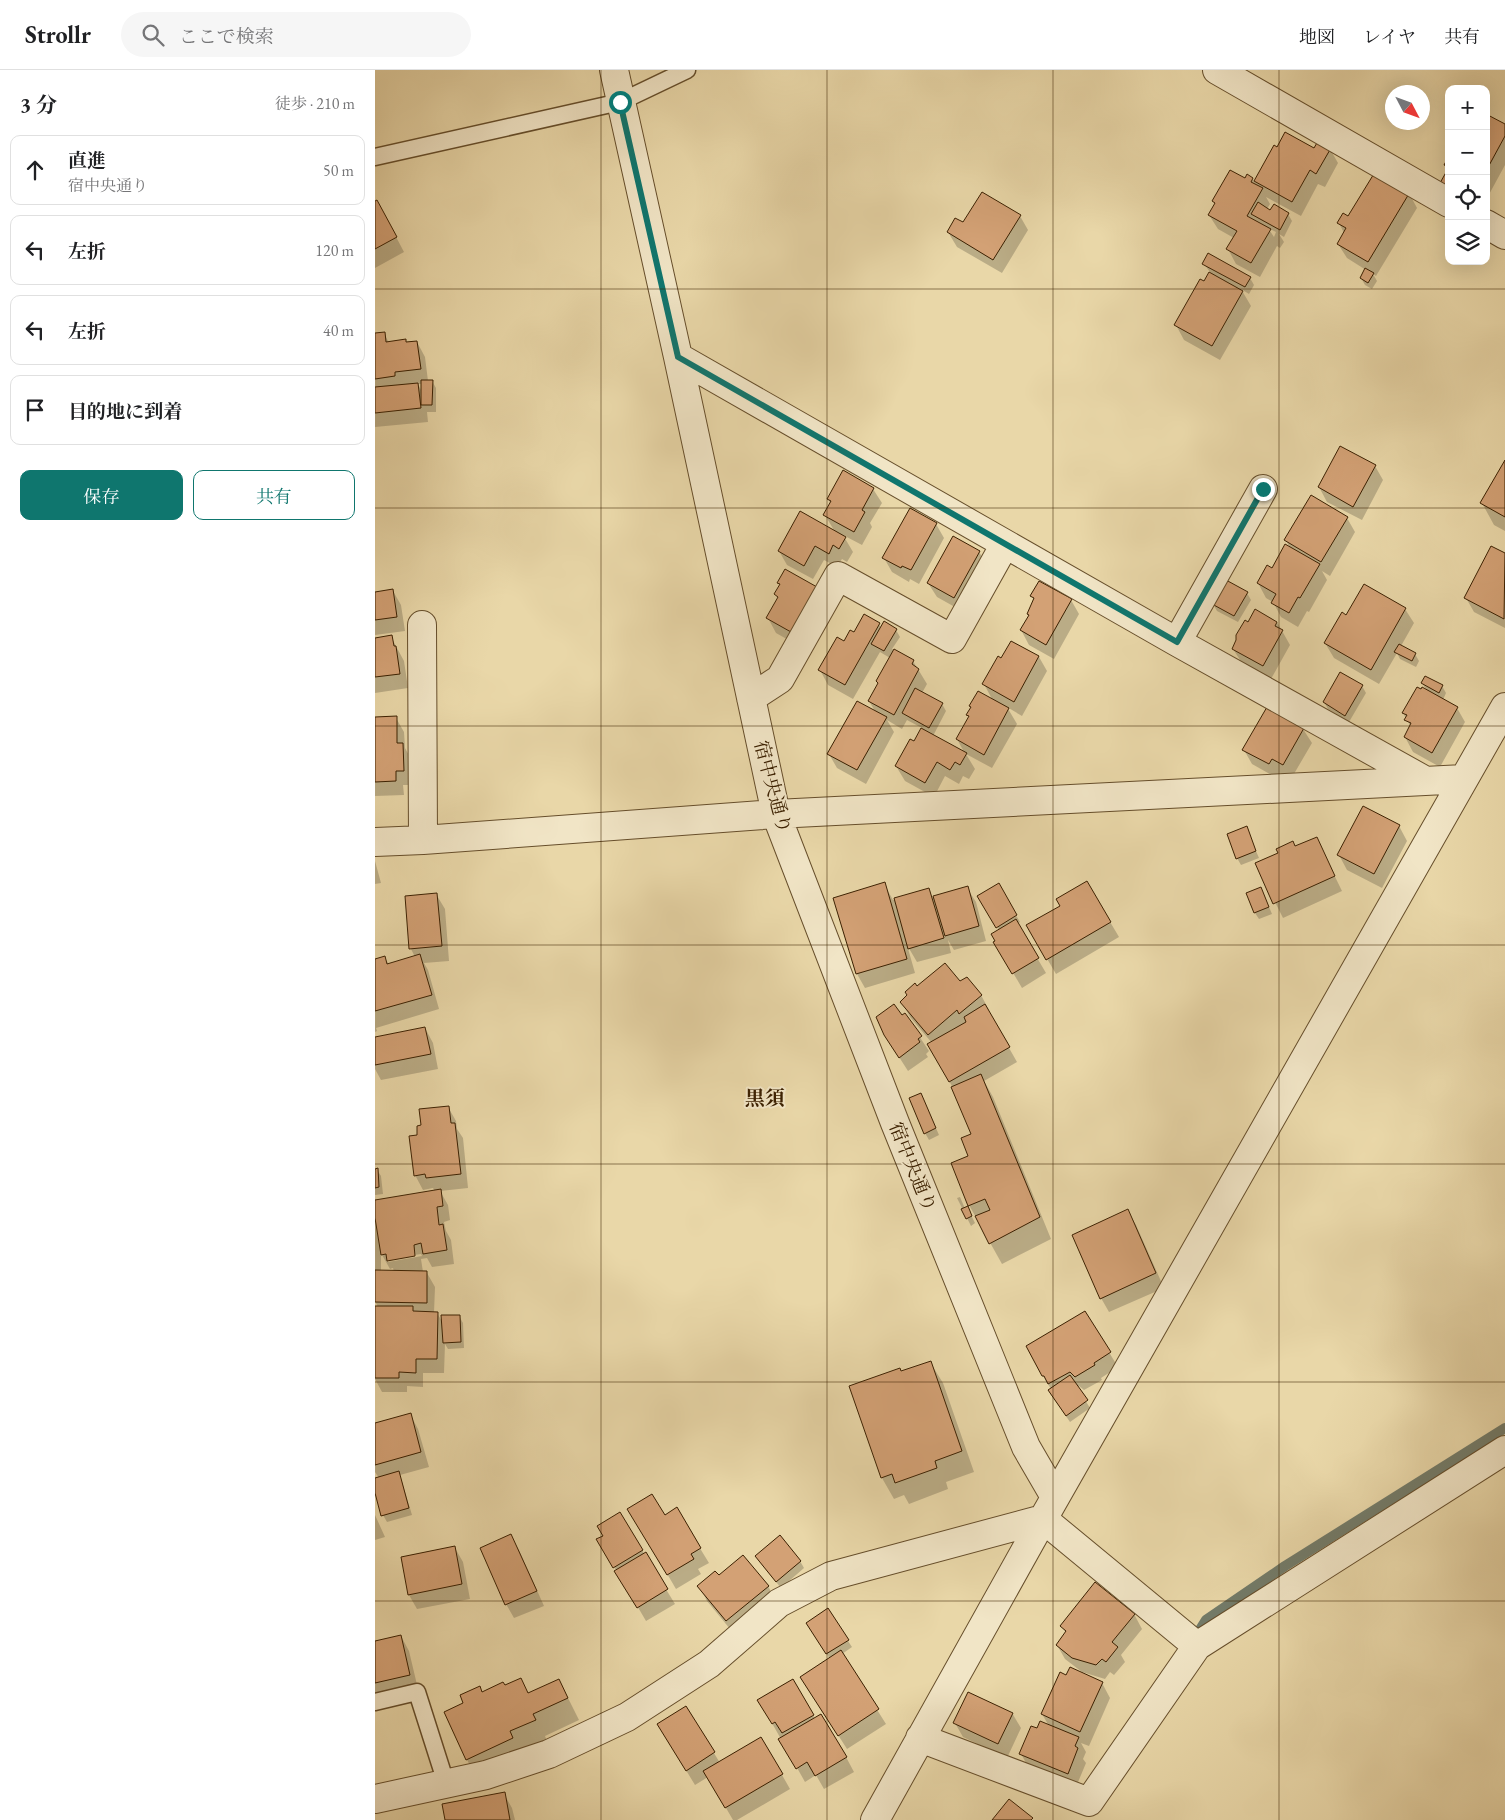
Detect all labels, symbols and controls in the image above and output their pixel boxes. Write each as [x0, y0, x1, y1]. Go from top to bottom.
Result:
search box [121, 12, 471, 57]
text: Strollr [25, 19, 91, 50]
icon: search [139, 21, 167, 49]
text: ここで検索 [179, 24, 274, 49]
text: 地図 [1299, 25, 1335, 48]
text: レイヤ [1363, 25, 1416, 48]
text: 共有 [1444, 25, 1480, 48]
north arrow [1385, 85, 1430, 130]
map controls [1445, 85, 1490, 265]
button: + [1445, 85, 1490, 130]
text: 3 分 [20, 91, 57, 118]
route start [609, 91, 632, 114]
text: 徒歩 · 210 m [275, 93, 355, 114]
button: − [1445, 130, 1490, 175]
text: 直進 [68, 148, 106, 173]
icon: ahead [21, 156, 49, 184]
text: 50 m [323, 160, 354, 181]
text: 宿中央通り [68, 175, 148, 196]
button: locate [1445, 175, 1490, 220]
button: layers [1445, 220, 1490, 265]
icon: left [21, 236, 49, 264]
text: 左折 [68, 239, 106, 264]
text: 120 m [315, 240, 354, 261]
icon: left [21, 316, 49, 344]
text: 左折 [68, 319, 106, 344]
text: 40 m [323, 320, 354, 341]
icon: arrive [21, 396, 49, 424]
text: 目的地に到着 [68, 399, 182, 424]
button: 保存 [20, 470, 183, 520]
button: 共有 [193, 470, 355, 520]
route end [1252, 478, 1275, 501]
street label: 宿中央通り [749, 738, 797, 836]
district label: 黒須 [745, 1085, 785, 1111]
street label: 宿中央通り [884, 1118, 942, 1216]

